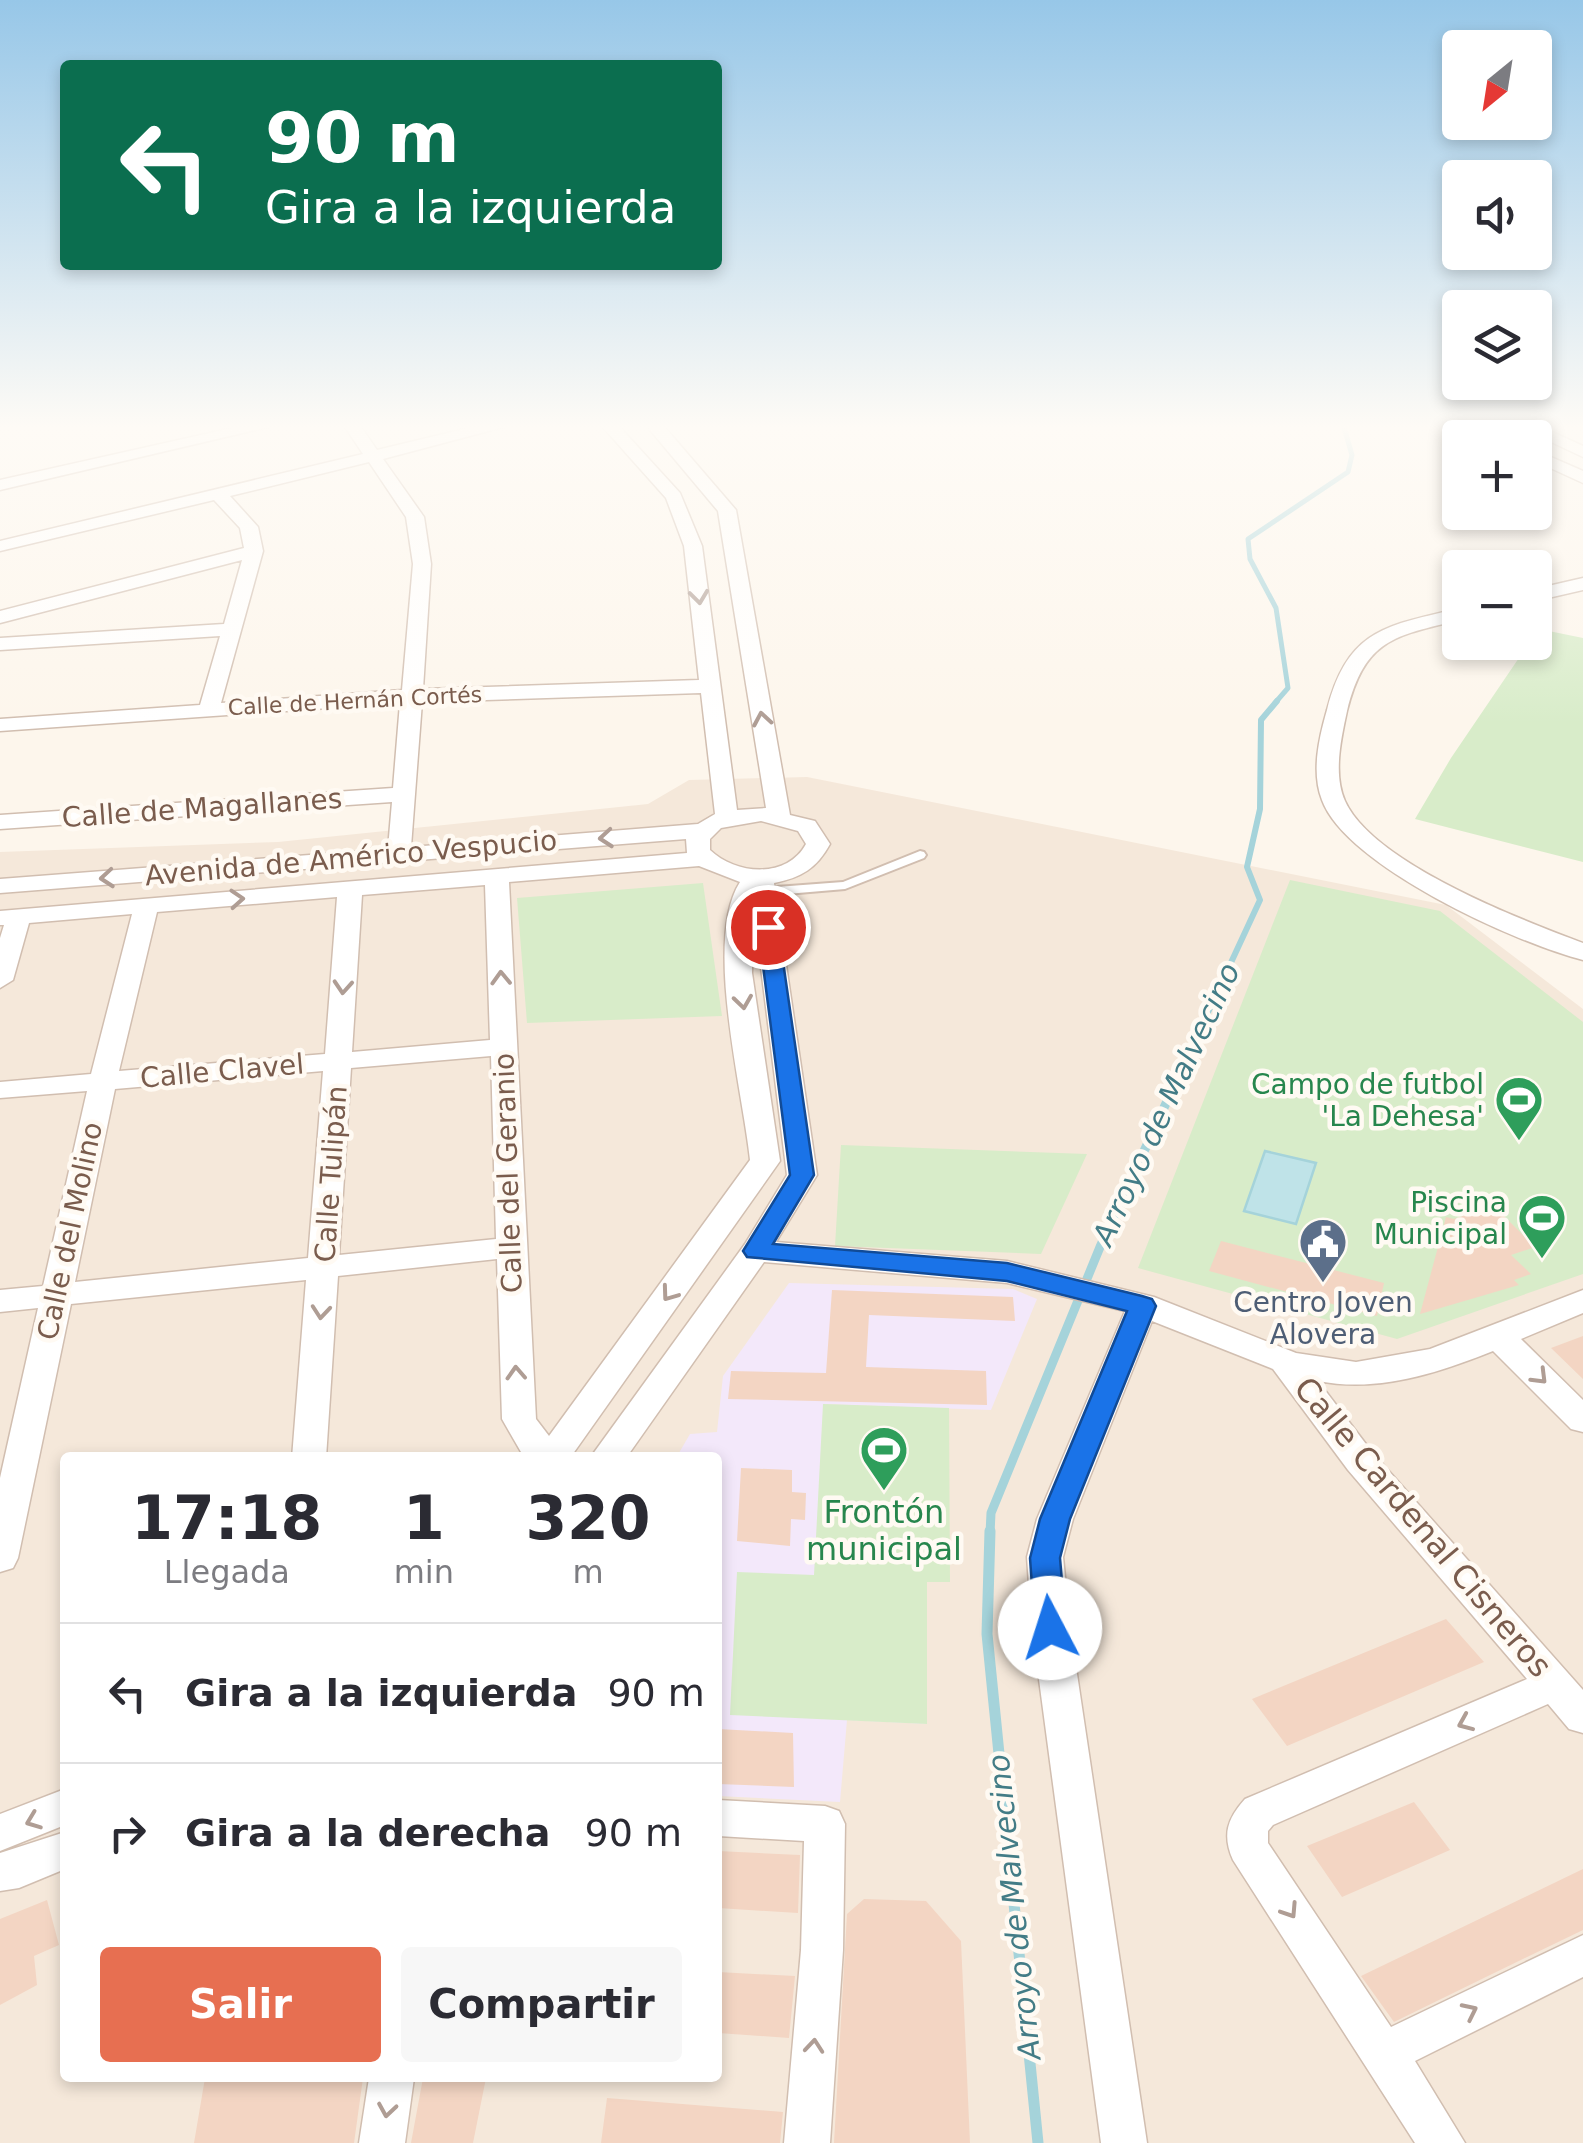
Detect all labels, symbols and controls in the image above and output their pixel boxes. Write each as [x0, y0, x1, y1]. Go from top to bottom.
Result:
north arrow [1442, 30, 1552, 140]
map controls [1442, 30, 1552, 660]
text: 90 m [265, 97, 460, 179]
icon: left [100, 100, 230, 230]
button: sound [1442, 160, 1552, 270]
text: Gira a la izquierda [265, 181, 676, 234]
button: layers [1442, 290, 1552, 400]
button: + [1442, 420, 1552, 530]
button: − [1442, 550, 1552, 660]
one-way arrow [688, 590, 709, 606]
street label: Calle de Hernán Cortés [227, 682, 483, 720]
one-way arrow [753, 711, 774, 727]
street label: Calle de Magallanes [61, 782, 343, 834]
street label: Avenida de Américo Vespucio [144, 824, 558, 892]
one-way arrow [597, 827, 613, 849]
one-way arrow [99, 866, 115, 888]
pin [726, 885, 811, 970]
one-way arrow [229, 888, 245, 910]
icon: arrive [741, 900, 796, 955]
water label: Arroyo de Malvecino [1084, 957, 1247, 1252]
one-way arrow [490, 970, 511, 985]
one-way arrow [333, 980, 354, 996]
one-way arrow [732, 993, 753, 1010]
street label: Calle Clavel [139, 1047, 305, 1095]
street label: Calle del Geranio [487, 1052, 529, 1294]
place label: Campo de futbol 'La Dehesa' [1251, 1068, 1484, 1133]
sports icon: Campo de futbol 'La Dehesa' [1493, 1074, 1545, 1142]
street label: Calle Tulipán [308, 1084, 354, 1264]
street label: Calle del Molino [31, 1119, 109, 1343]
place label: Piscina Municipal [1374, 1186, 1507, 1251]
sports icon: Piscina Municipal [1516, 1192, 1568, 1260]
public building icon: Centro Joven Alovera [1297, 1216, 1349, 1284]
one-way arrow [663, 1283, 681, 1302]
place label: Centro Joven Alovera [1233, 1286, 1413, 1351]
one-way arrow [311, 1304, 333, 1320]
one-way arrow [506, 1364, 527, 1380]
one-way arrow [1528, 1365, 1546, 1383]
street label: Calle Cardenal Cisneros [1286, 1369, 1560, 1685]
sports icon: Frontón municipal [858, 1424, 910, 1492]
text: 17:18 [131, 1483, 322, 1553]
text: 1 [403, 1483, 445, 1553]
text: 320 [525, 1483, 651, 1553]
place label: Frontón municipal [806, 1493, 962, 1568]
text: Llegada [164, 1553, 290, 1591]
text: min [394, 1553, 454, 1591]
text: m [572, 1553, 604, 1591]
position arrow [998, 1576, 1102, 1680]
icon: left [100, 1666, 155, 1721]
text: Gira a la izquierda [185, 1671, 577, 1715]
text: 90 m [607, 1671, 705, 1715]
one-way arrow [1457, 1711, 1475, 1731]
water label: Arroyo de Malvecino [981, 1752, 1048, 2064]
icon: right [100, 1806, 155, 1861]
one-way arrow [25, 1809, 43, 1829]
text: Gira a la derecha [185, 1811, 550, 1855]
text: 90 m [585, 1811, 682, 1855]
one-way arrow [1278, 1900, 1296, 1919]
button: Salir [100, 1947, 381, 2062]
button: Compartir [401, 1947, 682, 2062]
one-way arrow [1460, 2003, 1478, 2023]
one-way arrow [803, 2037, 825, 2053]
one-way arrow [378, 2102, 399, 2119]

